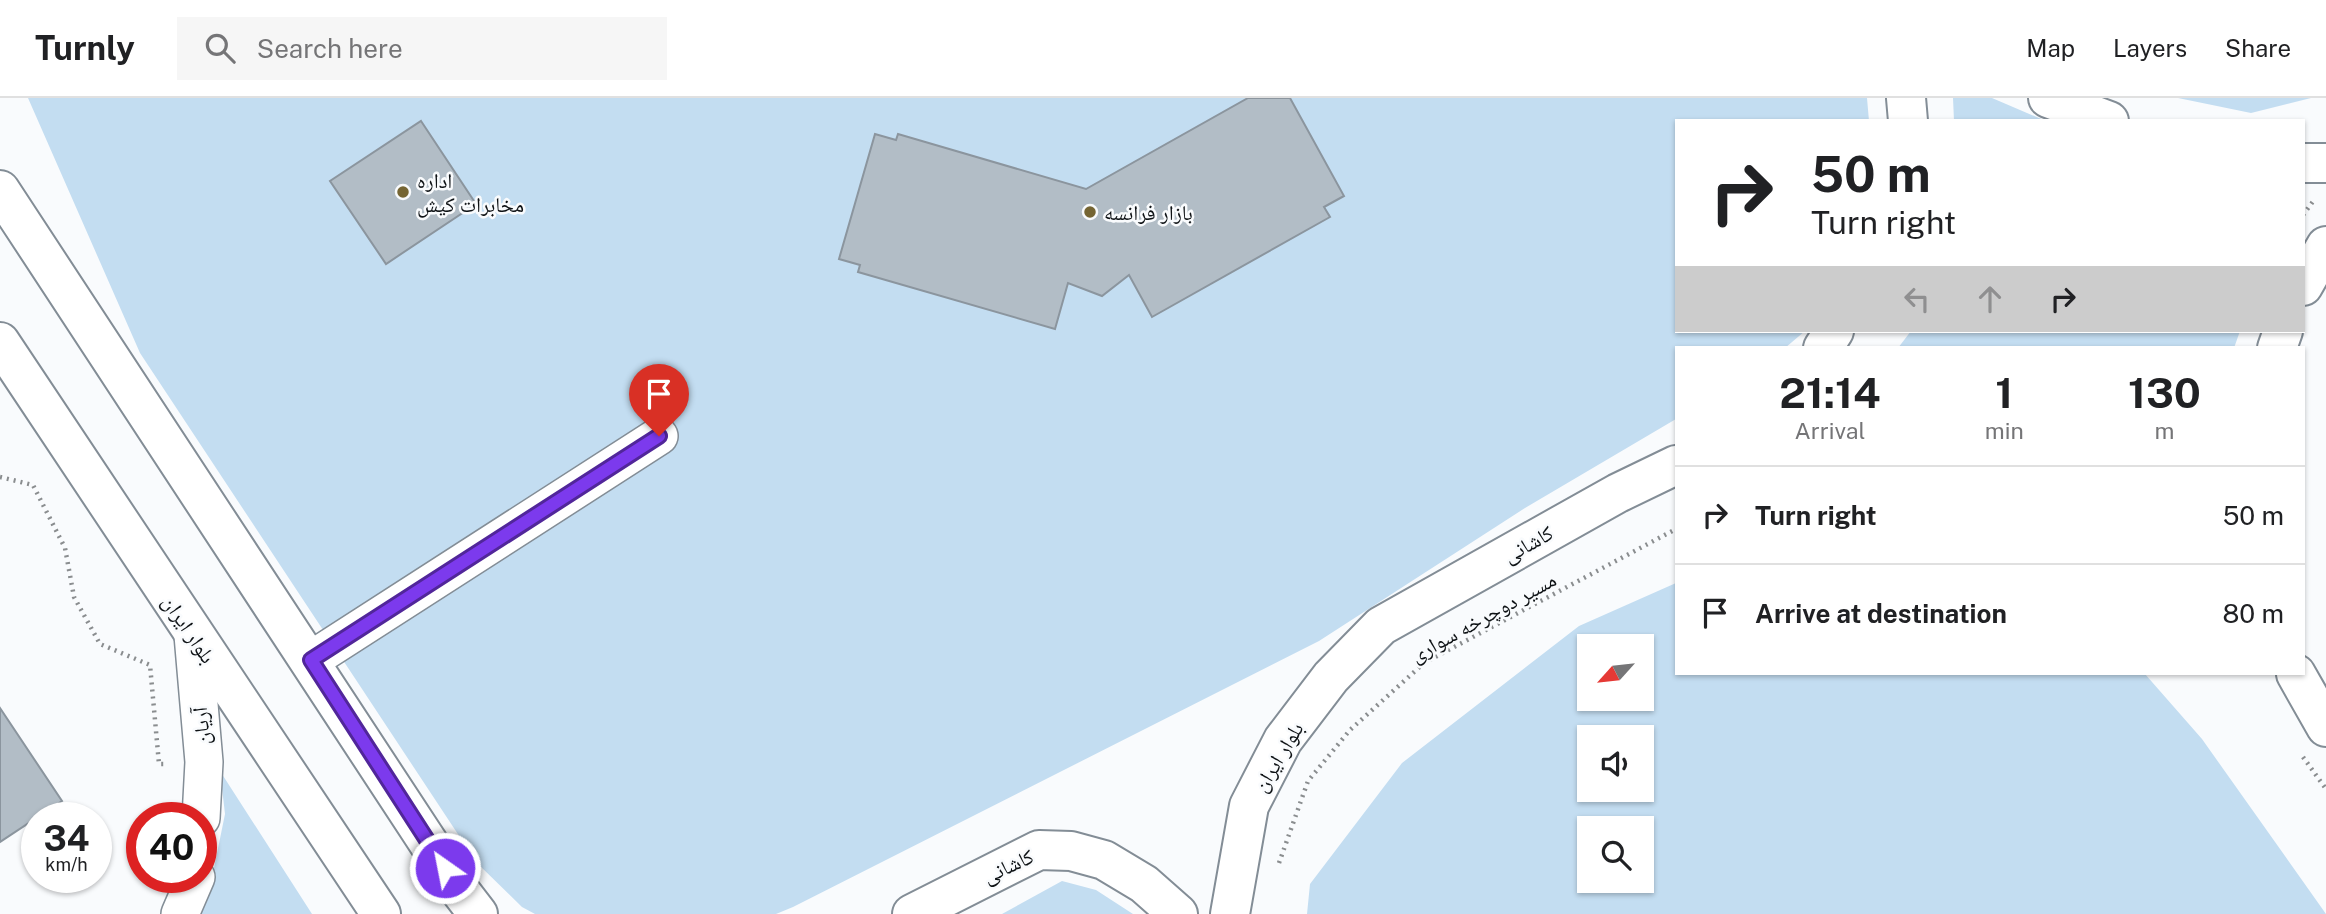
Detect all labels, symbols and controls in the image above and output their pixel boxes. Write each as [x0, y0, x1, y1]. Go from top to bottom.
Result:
search box [177, 17, 667, 80]
text: Turnly [35, 29, 135, 67]
icon: search [201, 29, 239, 67]
text: Search here [257, 33, 403, 64]
text: Map [2026, 34, 2075, 62]
text: Layers [2113, 34, 2187, 62]
text: Share [2225, 34, 2291, 62]
text: 50 m [1811, 145, 1931, 203]
icon: right [1696, 147, 1787, 238]
place label: اداره مخابرات کیش [417, 168, 524, 218]
marker: اداره مخابرات کیش [395, 184, 411, 200]
place label: بازار فرانسه [1104, 200, 1193, 225]
marker: بازار فرانسه [1082, 204, 1098, 220]
text: Turn right [1811, 204, 1956, 241]
icon: left [1898, 280, 1936, 318]
icon: ahead [1971, 280, 2009, 318]
icon: right [2044, 280, 2082, 318]
pin [629, 364, 689, 436]
text: 21:14 [1779, 368, 1881, 417]
text: 1 [1995, 368, 2013, 417]
text: 130 [2128, 368, 2201, 417]
icon: arrive [640, 375, 678, 413]
text: Arrival [1794, 417, 1865, 444]
text: min [1985, 417, 2024, 444]
text: m [2154, 417, 2174, 444]
icon: right [1696, 496, 1734, 534]
text: Turn right [1755, 500, 1877, 531]
text: 50 m [2223, 500, 2284, 531]
street label: کاشانی [1499, 520, 1558, 569]
street label: مسیر دوچرخه سواری [1406, 567, 1560, 667]
street label: بلوار ایران [157, 590, 221, 668]
icon: arrive [1696, 594, 1734, 632]
text: Arrive at destination [1755, 598, 2007, 629]
text: 80 m [2223, 598, 2284, 629]
north arrow [1577, 634, 1654, 710]
map controls [1577, 634, 1654, 893]
street label: آریان [187, 705, 215, 746]
street label: بلوار ایران [1247, 718, 1309, 796]
button: sound [1577, 725, 1654, 802]
speed limit sign: 40 [126, 802, 217, 893]
button: search [1577, 816, 1654, 893]
text: 34 [43, 818, 90, 859]
position arrow [408, 831, 482, 905]
street label: کاشانی [979, 843, 1038, 890]
text: km/h [45, 854, 88, 875]

